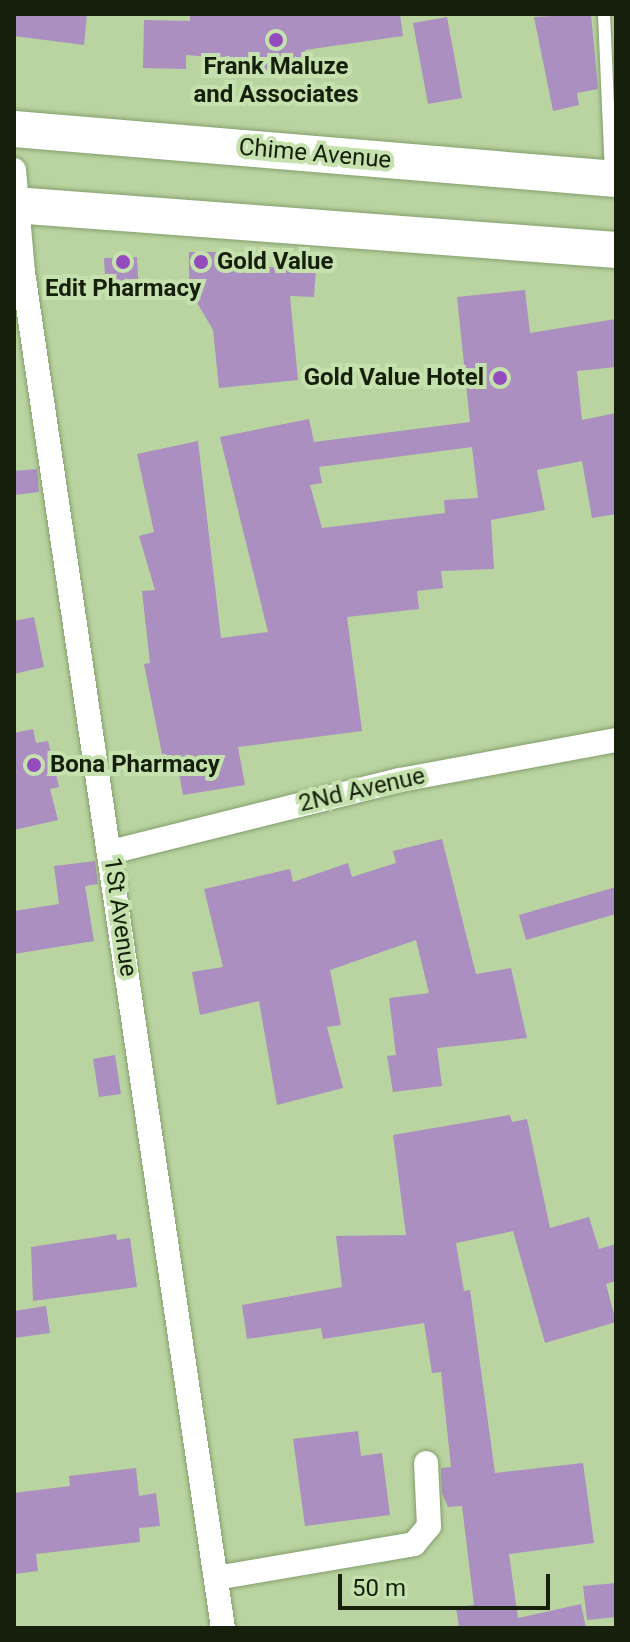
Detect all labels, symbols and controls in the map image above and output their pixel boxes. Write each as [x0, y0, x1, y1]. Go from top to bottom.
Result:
marker: Frank Maluze and Associates [267, 31, 285, 49]
place label: Frank Maluze and Associates [193, 53, 359, 109]
street label: Chime Avenue [238, 133, 392, 175]
place label: Gold Value [217, 248, 333, 276]
marker: Edit Pharmacy [114, 253, 132, 271]
marker: Gold Value [192, 253, 210, 271]
place label: Edit Pharmacy [45, 275, 201, 303]
place label: Gold Value Hotel [304, 364, 484, 392]
marker: Gold Value Hotel [491, 369, 509, 387]
place label: Bona Pharmacy [50, 751, 220, 779]
marker: Bona Pharmacy [25, 756, 43, 774]
street label: 2Nd Avenue [296, 762, 428, 818]
street label: 1St Avenue [97, 856, 143, 978]
scale bar [342, 1558, 554, 1608]
text: 50 m [352, 1574, 406, 1602]

